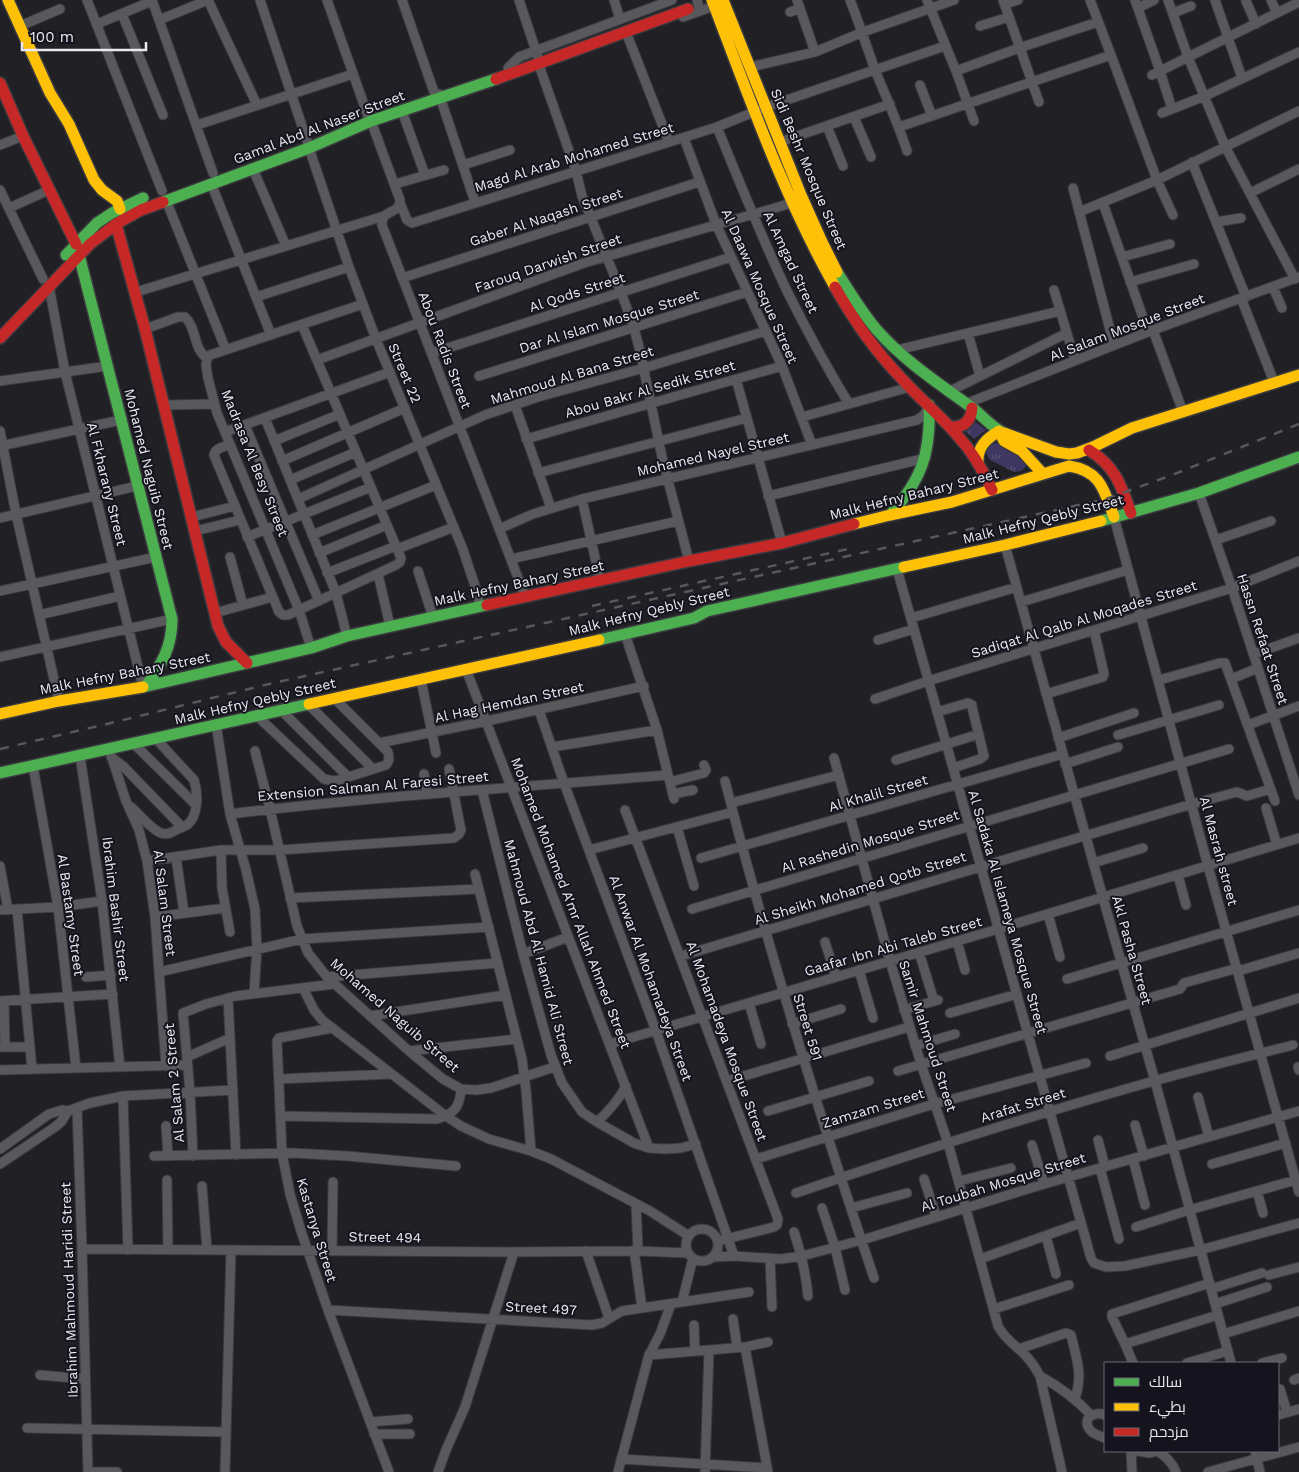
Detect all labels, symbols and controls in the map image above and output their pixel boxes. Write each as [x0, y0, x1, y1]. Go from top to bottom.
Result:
scale bar [22, 20, 146, 52]
text: 100 m [30, 28, 74, 46]
street label: Sidi Beshr Mosque Street [768, 86, 850, 252]
street label: Gamal Abd Al Naser Street [231, 87, 407, 167]
street label: Magd Al Arab Mohamed Street [472, 119, 676, 195]
street label: Gaber Al Naqash Street [467, 185, 625, 249]
street label: Al Daawa Mosque Street [719, 206, 801, 366]
street label: Al Amgad Street [760, 208, 822, 316]
street label: Farouq Darwish Street [473, 230, 624, 296]
street label: Al Qods Street [527, 269, 627, 315]
street label: Dar Al Islam Mosque Street [517, 286, 701, 356]
street label: Abou Radis Street [415, 289, 475, 411]
street label: Al Salam Mosque Street [1047, 290, 1207, 364]
street label: Street 22 [385, 341, 425, 405]
street label: Mahmoud Al Bana Street [488, 342, 656, 407]
street label: Abou Bakr Al Sedik Street [563, 357, 737, 421]
street label: Mohamed Naguib Street [121, 387, 177, 551]
street label: Madrasa Al Besy Street [218, 387, 292, 539]
street label: Al Fkharany Street [84, 421, 130, 547]
street label: Mohamed Nayel Street [635, 429, 791, 479]
street label: Malk Hefny Bahary Street [828, 465, 1000, 523]
street label: Malk Hefny Qebly Street [961, 491, 1125, 547]
street label: Malk Hefny Bahary Street [433, 557, 606, 609]
street label: Hassn Refaat Street [1234, 571, 1292, 707]
street label: Sadiqat Al Qalb Al Moqades Street [969, 577, 1199, 661]
street label: Malk Hefny Qebly Street [567, 583, 731, 639]
street label: Malk Hefny Bahary Street [38, 649, 212, 697]
street label: Malk Hefny Qebly Street [173, 675, 337, 727]
street label: Al Hag Hemdan Street [433, 678, 585, 726]
street label: Mohamed Mohamed A'mr Allah Ahmed Street [508, 755, 634, 1051]
street label: Extension Salman Al Faresi Street [257, 768, 490, 804]
street label: Al Khalil Street [827, 771, 929, 815]
street label: Al Sadaka Al Islameya Mosque Street [965, 788, 1051, 1036]
street label: Al Masrah street [1197, 795, 1241, 907]
street label: Al Rashedin Mosque Street [779, 806, 961, 876]
street label: Ibrahim Bashir Street [99, 836, 133, 983]
street label: Mahmoud Abd Al Hamid Ali Street [501, 837, 577, 1067]
street label: Al Sheikh Mohamed Qotb Street [752, 848, 968, 928]
street label: Al Salam Street [151, 849, 179, 957]
street label: Al Bastamy Street [55, 853, 87, 977]
street label: Al Anwar Al Mohamadeya Street [606, 873, 696, 1083]
street label: Akl Pasha Street [1109, 894, 1155, 1007]
street label: Gaafar Ibn Abi Taleb Street [802, 913, 984, 979]
street label: Al Mohamadeya Mosque Street [683, 939, 771, 1143]
street label: Mohamed Naguib Street [327, 955, 463, 1075]
street label: Samir Mahmoud Street [896, 958, 960, 1114]
street label: Street 591 [790, 992, 826, 1062]
street label: Al Salam 2 Street [161, 1022, 187, 1143]
street label: Arafat Street [979, 1084, 1068, 1126]
street label: Zamzam Street [820, 1085, 926, 1131]
street label: Al Toubah Mosque Street [919, 1149, 1087, 1215]
street label: Kastanya Street [294, 1176, 340, 1284]
street label: Ibrahim Mahmoud Haridi Street [57, 1182, 81, 1398]
street label: Street 494 [349, 1228, 421, 1246]
street label: Street 497 [505, 1298, 577, 1318]
legend [1104, 1362, 1279, 1452]
text: سالك [1149, 1373, 1182, 1391]
text: بطيء [1149, 1398, 1186, 1419]
text: مزدحم [1149, 1423, 1189, 1442]

